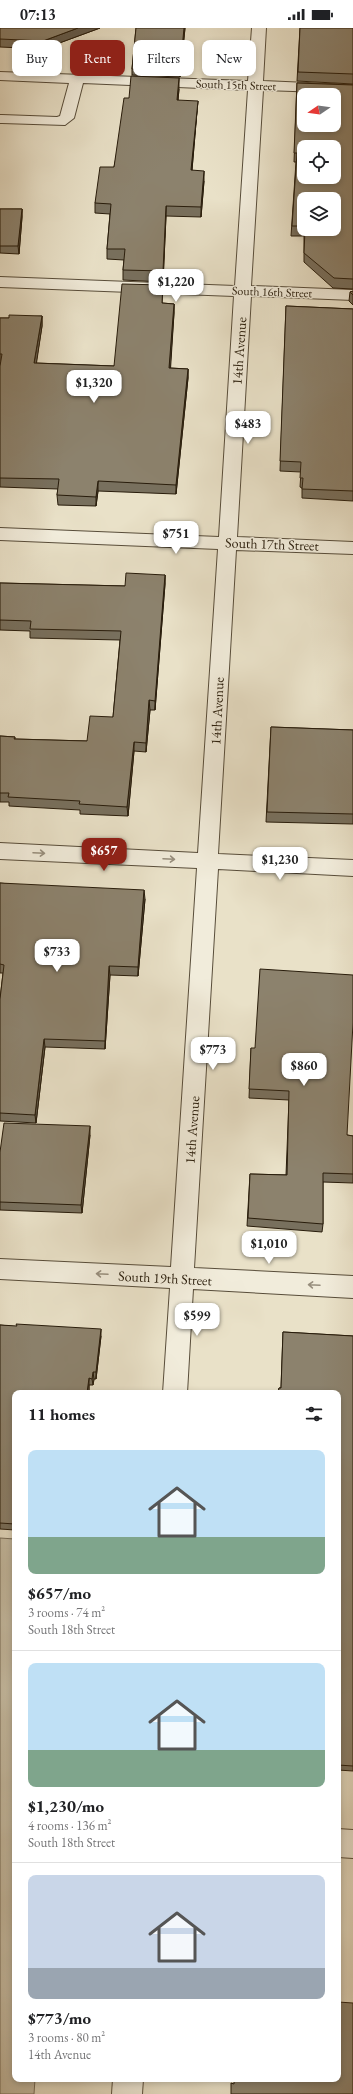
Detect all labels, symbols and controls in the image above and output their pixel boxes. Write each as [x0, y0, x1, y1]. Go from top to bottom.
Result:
text: 07:13 [20, 5, 56, 24]
chip: Buy [12, 40, 62, 76]
chip: Rent [70, 40, 125, 76]
chip: Filters [133, 40, 194, 76]
chip: New [202, 40, 256, 76]
street label: South 15th Street [196, 76, 277, 94]
north arrow [297, 88, 341, 132]
map controls [297, 88, 341, 236]
button: locate [297, 140, 341, 184]
button: layers [297, 192, 341, 236]
pin: $1,220 [143, 269, 209, 303]
text: $1,220 [158, 273, 194, 290]
street label: South 16th Street [232, 283, 313, 301]
street label: 14th Avenue [228, 316, 250, 386]
pin: $1,320 [61, 370, 127, 404]
text: $1,320 [76, 374, 112, 391]
pin: $483 [224, 411, 272, 445]
text: $483 [235, 415, 261, 432]
pin: $751 [152, 521, 200, 555]
text: $751 [163, 525, 189, 542]
street label: South 17th Street [225, 533, 320, 555]
street label: 14th Avenue [206, 676, 228, 745]
pin: $657 [80, 838, 128, 872]
text: $657 [91, 842, 117, 859]
pin: $1,230 [247, 847, 313, 881]
one-way arrow [32, 849, 45, 857]
text: $1,230 [262, 851, 298, 868]
one-way arrow [162, 856, 175, 863]
pin: $733 [33, 939, 81, 973]
text: $733 [44, 943, 70, 960]
pin: $773 [189, 1037, 237, 1071]
text: $773 [200, 1041, 226, 1058]
pin: $860 [280, 1053, 328, 1087]
text: $860 [291, 1057, 317, 1074]
street label: 14th Avenue [181, 1095, 203, 1165]
pin: $1,010 [236, 1231, 302, 1265]
text: $1,010 [251, 1235, 287, 1252]
street label: South 19th Street [118, 1267, 213, 1289]
one-way arrow [96, 1271, 109, 1278]
one-way arrow [308, 1281, 321, 1289]
pin: $599 [173, 1303, 221, 1337]
text: $599 [184, 1307, 210, 1324]
text: 11 homes [28, 1403, 95, 1425]
icon: filters [303, 1403, 325, 1425]
icon: home [141, 1476, 213, 1548]
text: $657/mo [28, 1582, 91, 1604]
text: 3 rooms · 74 m² [28, 1604, 105, 1621]
text: South 18th Street [28, 1621, 115, 1638]
icon: home [141, 1689, 213, 1761]
text: $1,230/mo [28, 1795, 104, 1817]
text: 4 rooms · 136 m² [28, 1817, 112, 1834]
text: South 18th Street [28, 1834, 115, 1851]
icon: home [141, 1901, 213, 1973]
text: $773/mo [28, 2007, 91, 2029]
text: 3 rooms · 80 m² [28, 2029, 105, 2046]
text: 14th Avenue [28, 2046, 91, 2063]

